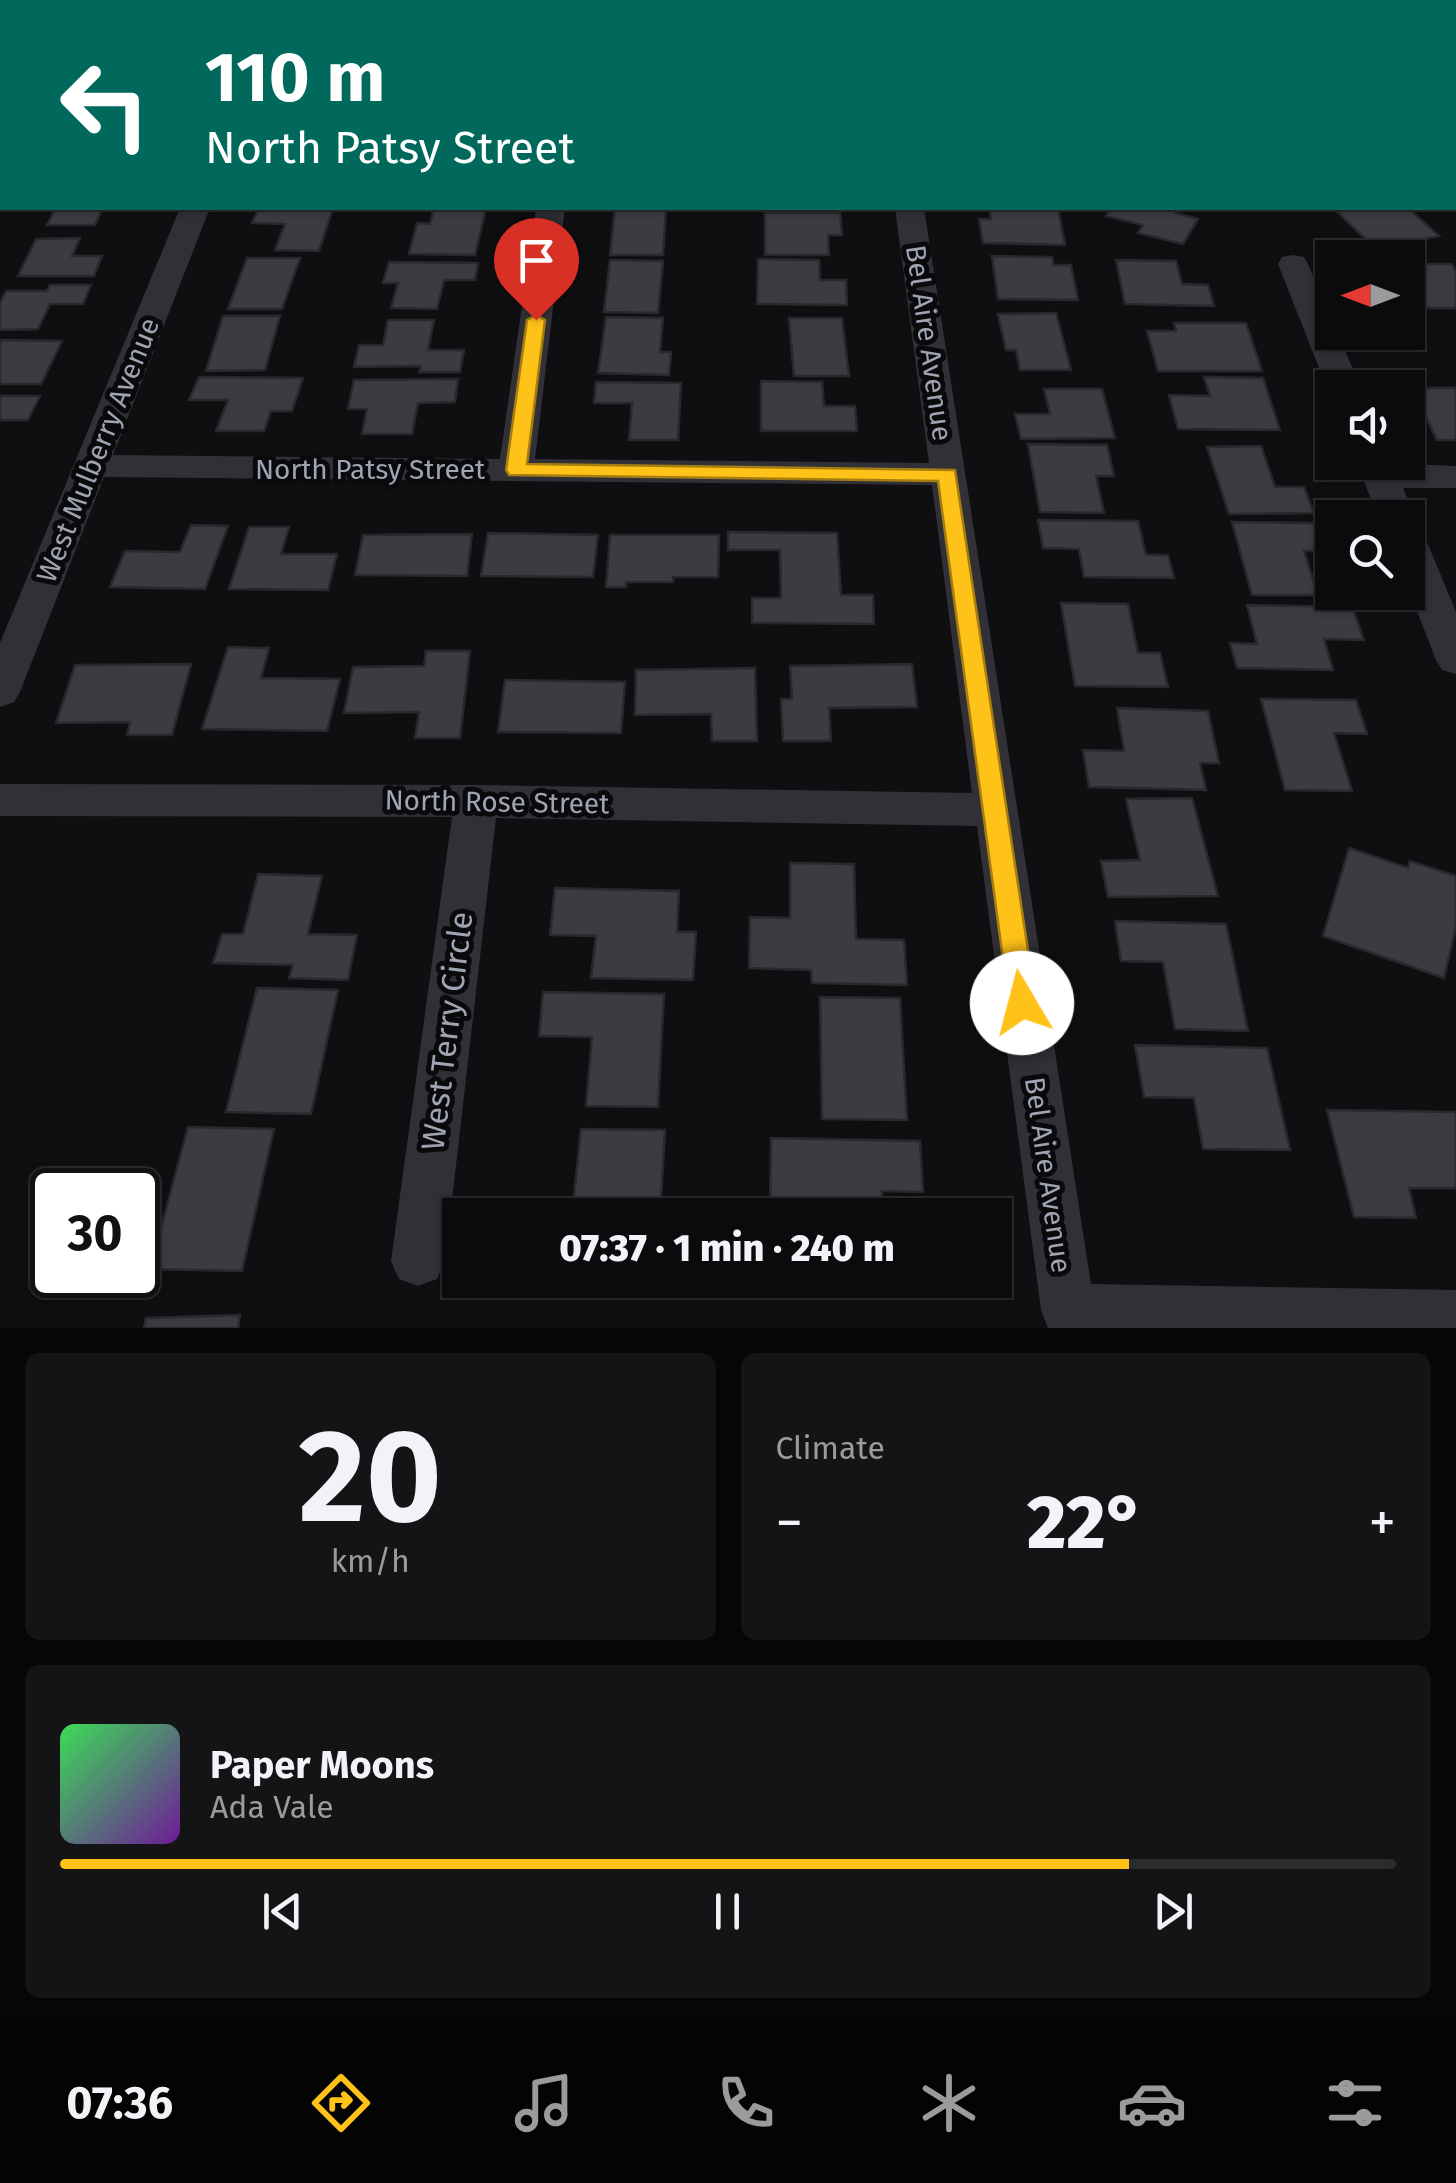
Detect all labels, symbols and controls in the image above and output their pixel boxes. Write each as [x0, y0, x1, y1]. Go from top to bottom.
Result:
text: 110 m [205, 36, 385, 120]
icon: left [40, 40, 170, 170]
text: North Patsy Street [205, 121, 575, 175]
pin [494, 218, 579, 321]
icon: arrive [509, 233, 564, 288]
north arrow [1315, 240, 1425, 350]
map controls [1315, 240, 1425, 610]
street label: Bel Aire Avenue [899, 243, 959, 443]
street label: West Mulberry Avenue [30, 313, 166, 587]
button: sound [1315, 370, 1425, 480]
street label: North Patsy Street [255, 453, 486, 486]
button: search [1315, 500, 1425, 610]
street label: North Rose Street [384, 784, 611, 820]
street label: West Terry Circle [414, 910, 480, 1152]
position arrow [970, 951, 1074, 1055]
street label: Bel Aire Avenue [1018, 1075, 1078, 1275]
speed limit sign: 30 [30, 1168, 160, 1298]
text: 07:37 · 1 min · 240 m [559, 1225, 895, 1271]
text: 20 [299, 1399, 442, 1555]
text: Climate [776, 1429, 885, 1467]
text: 22° [1027, 1478, 1145, 1568]
text: − [776, 1490, 803, 1556]
text: + [1369, 1490, 1396, 1556]
text: km/h [331, 1542, 410, 1580]
text: Paper Moons [210, 1742, 434, 1788]
text: Ada Vale [210, 1788, 334, 1826]
icon: previous [255, 1884, 310, 1939]
icon: pause [700, 1884, 755, 1939]
icon: next [1146, 1884, 1201, 1939]
icon: directions [306, 2068, 376, 2138]
icon: music [509, 2068, 579, 2138]
icon: phone [711, 2068, 781, 2138]
icon: climate [914, 2068, 984, 2138]
icon: car [1117, 2068, 1187, 2138]
icon: filters [1320, 2068, 1390, 2138]
text: 07:36 [66, 2076, 173, 2130]

